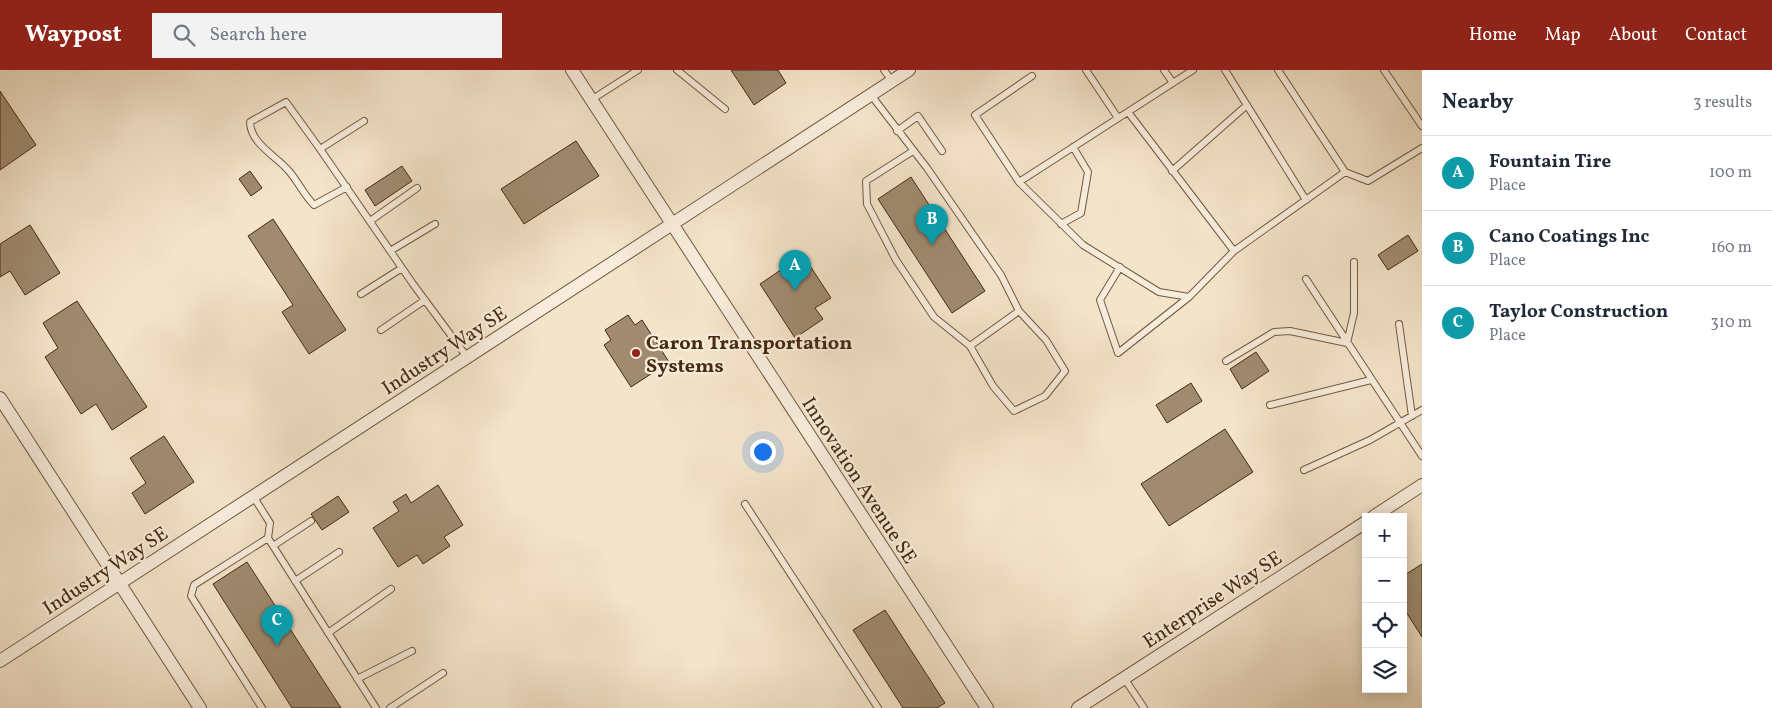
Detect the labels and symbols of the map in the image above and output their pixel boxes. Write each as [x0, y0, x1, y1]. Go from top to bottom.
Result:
pin: B [916, 204, 948, 245]
pin: A [779, 250, 811, 291]
street label: Industry Way SE [377, 301, 513, 403]
place label: Caron Transportation Systems [646, 330, 852, 381]
marker: Caron Transportation Systems [630, 347, 642, 359]
street label: Innovation Avenue SE [794, 392, 923, 570]
your location [750, 439, 776, 465]
street label: Industry Way SE [38, 521, 174, 623]
street label: Enterprise Way SE [1138, 545, 1288, 656]
pin: C [261, 605, 293, 646]

